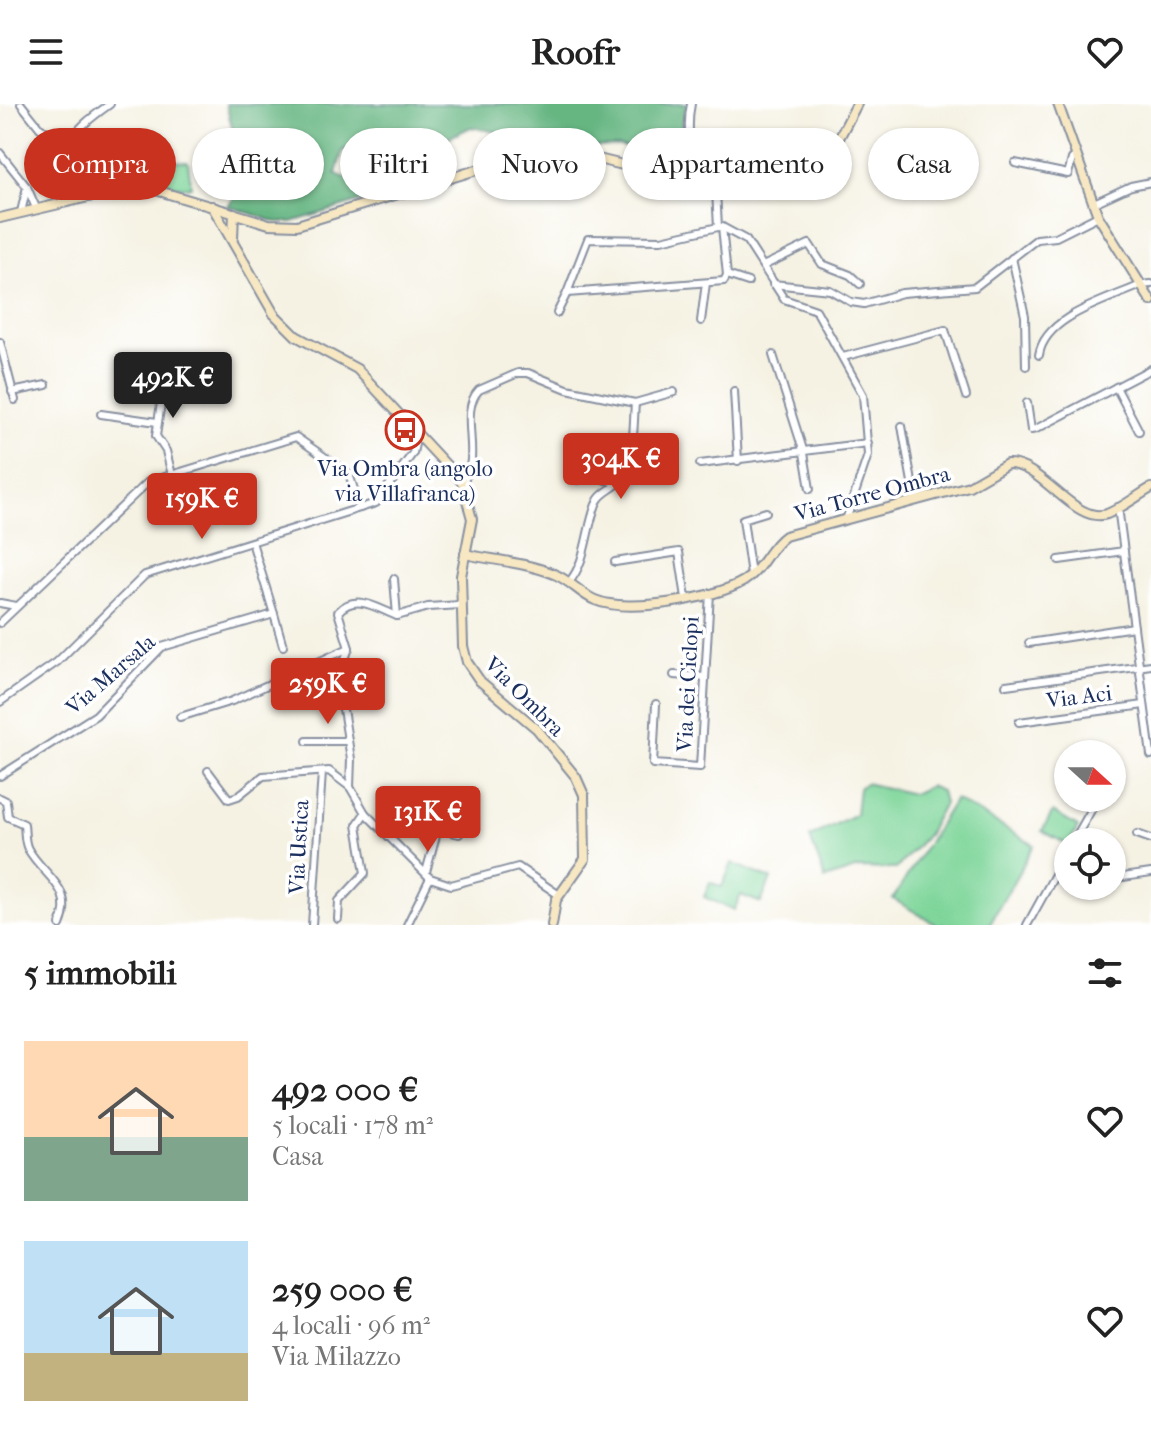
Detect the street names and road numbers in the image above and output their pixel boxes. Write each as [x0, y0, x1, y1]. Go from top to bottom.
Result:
street label: Via Torre Ombra [791, 460, 954, 528]
street label: Via dei Ciclopi [671, 615, 705, 754]
street label: Via Marsala [60, 628, 161, 721]
street label: Via Ombra [478, 651, 570, 743]
street label: Via Aci [1044, 680, 1114, 714]
street label: Via Ustica [283, 798, 315, 896]

